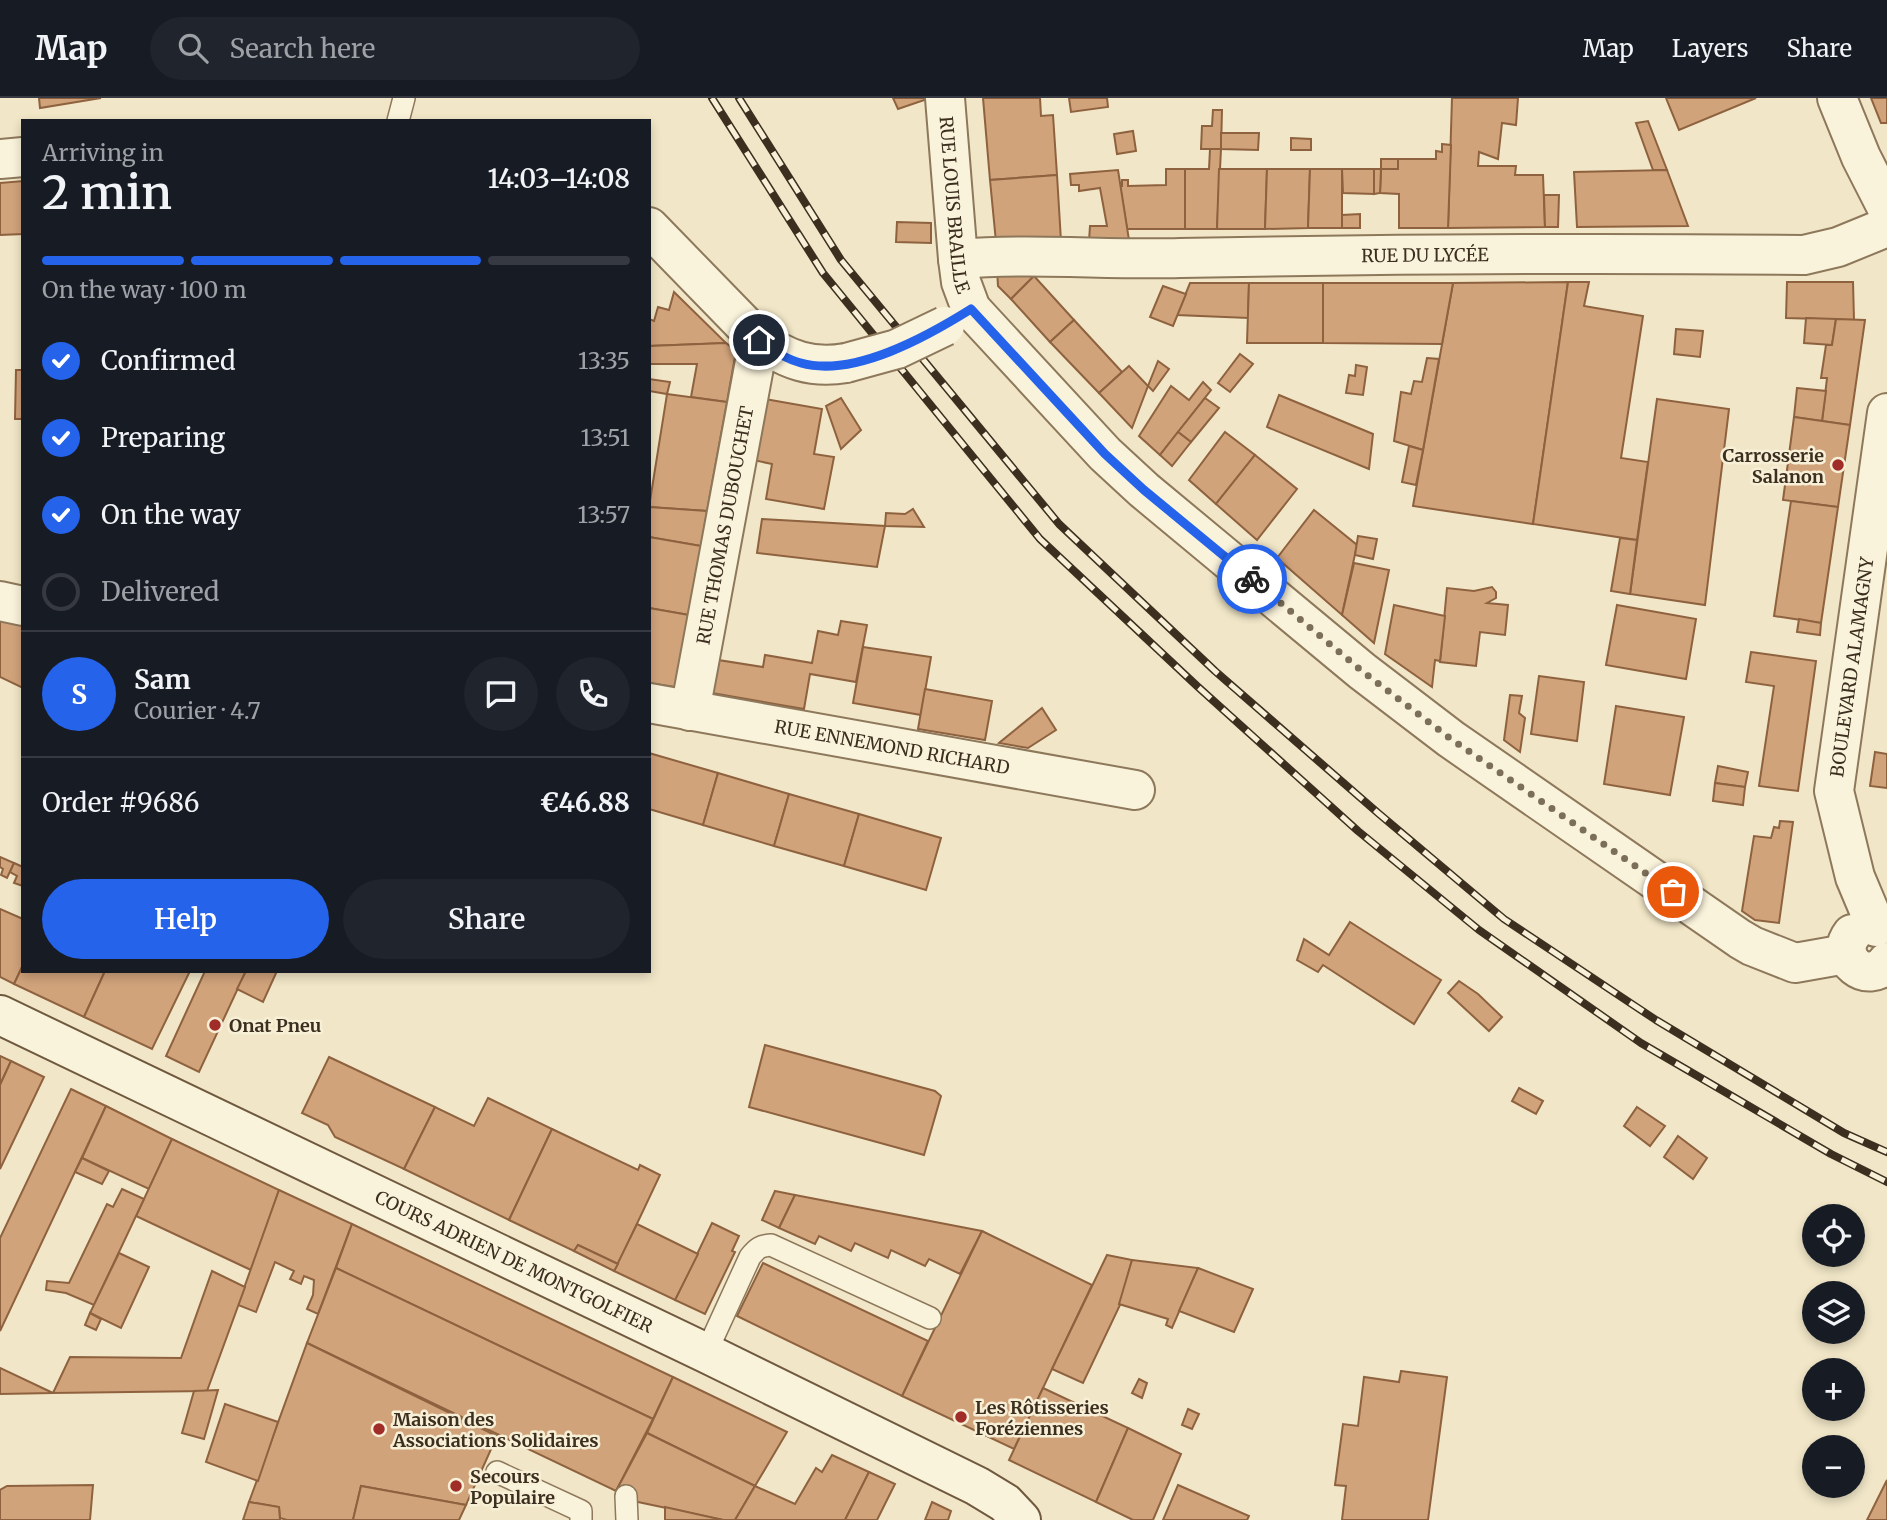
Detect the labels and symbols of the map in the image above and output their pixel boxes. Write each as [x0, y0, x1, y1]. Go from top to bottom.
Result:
street label: RUE LOUIS BRAILLE [935, 115, 976, 297]
street label: RUE DU LYCÉE [1361, 243, 1489, 267]
pin [729, 310, 789, 370]
street label: RUE THOMAS DUBOUCHET [691, 403, 758, 646]
place label: Carrosserie Salanon [1722, 444, 1824, 488]
marker: Carrosserie Salanon [1830, 457, 1846, 473]
courier [1217, 544, 1287, 614]
street label: BOULEVARD ALAMAGNY [1825, 555, 1878, 779]
street label: RUE ENNEMOND RICHARD [773, 714, 1011, 779]
pin [1643, 862, 1703, 922]
place label: Onat Pneu [229, 1014, 321, 1037]
marker: Onat Pneu [207, 1017, 223, 1033]
street label: COURS ADRIEN DE MONTGOLFIER [371, 1185, 657, 1338]
place label: Les Rôtisseries Foréziennes [975, 1396, 1109, 1440]
place label: Maison des Associations Solidaires [392, 1408, 599, 1452]
marker: Les Rôtisseries Foréziennes [953, 1409, 969, 1425]
marker: Maison des Associations Solidaires [371, 1421, 387, 1437]
place label: Secours Populaire [470, 1465, 555, 1509]
marker: Secours Populaire [448, 1478, 464, 1494]

